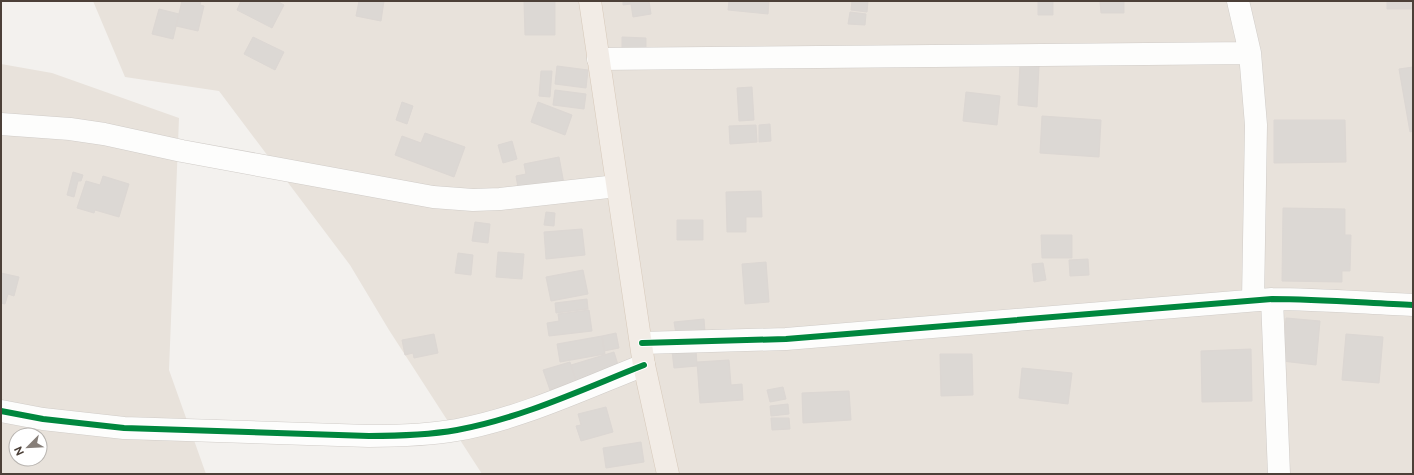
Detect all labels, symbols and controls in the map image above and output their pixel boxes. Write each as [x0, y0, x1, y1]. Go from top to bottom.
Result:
north arrow [8, 427, 48, 467]
text: N [12, 444, 27, 457]

